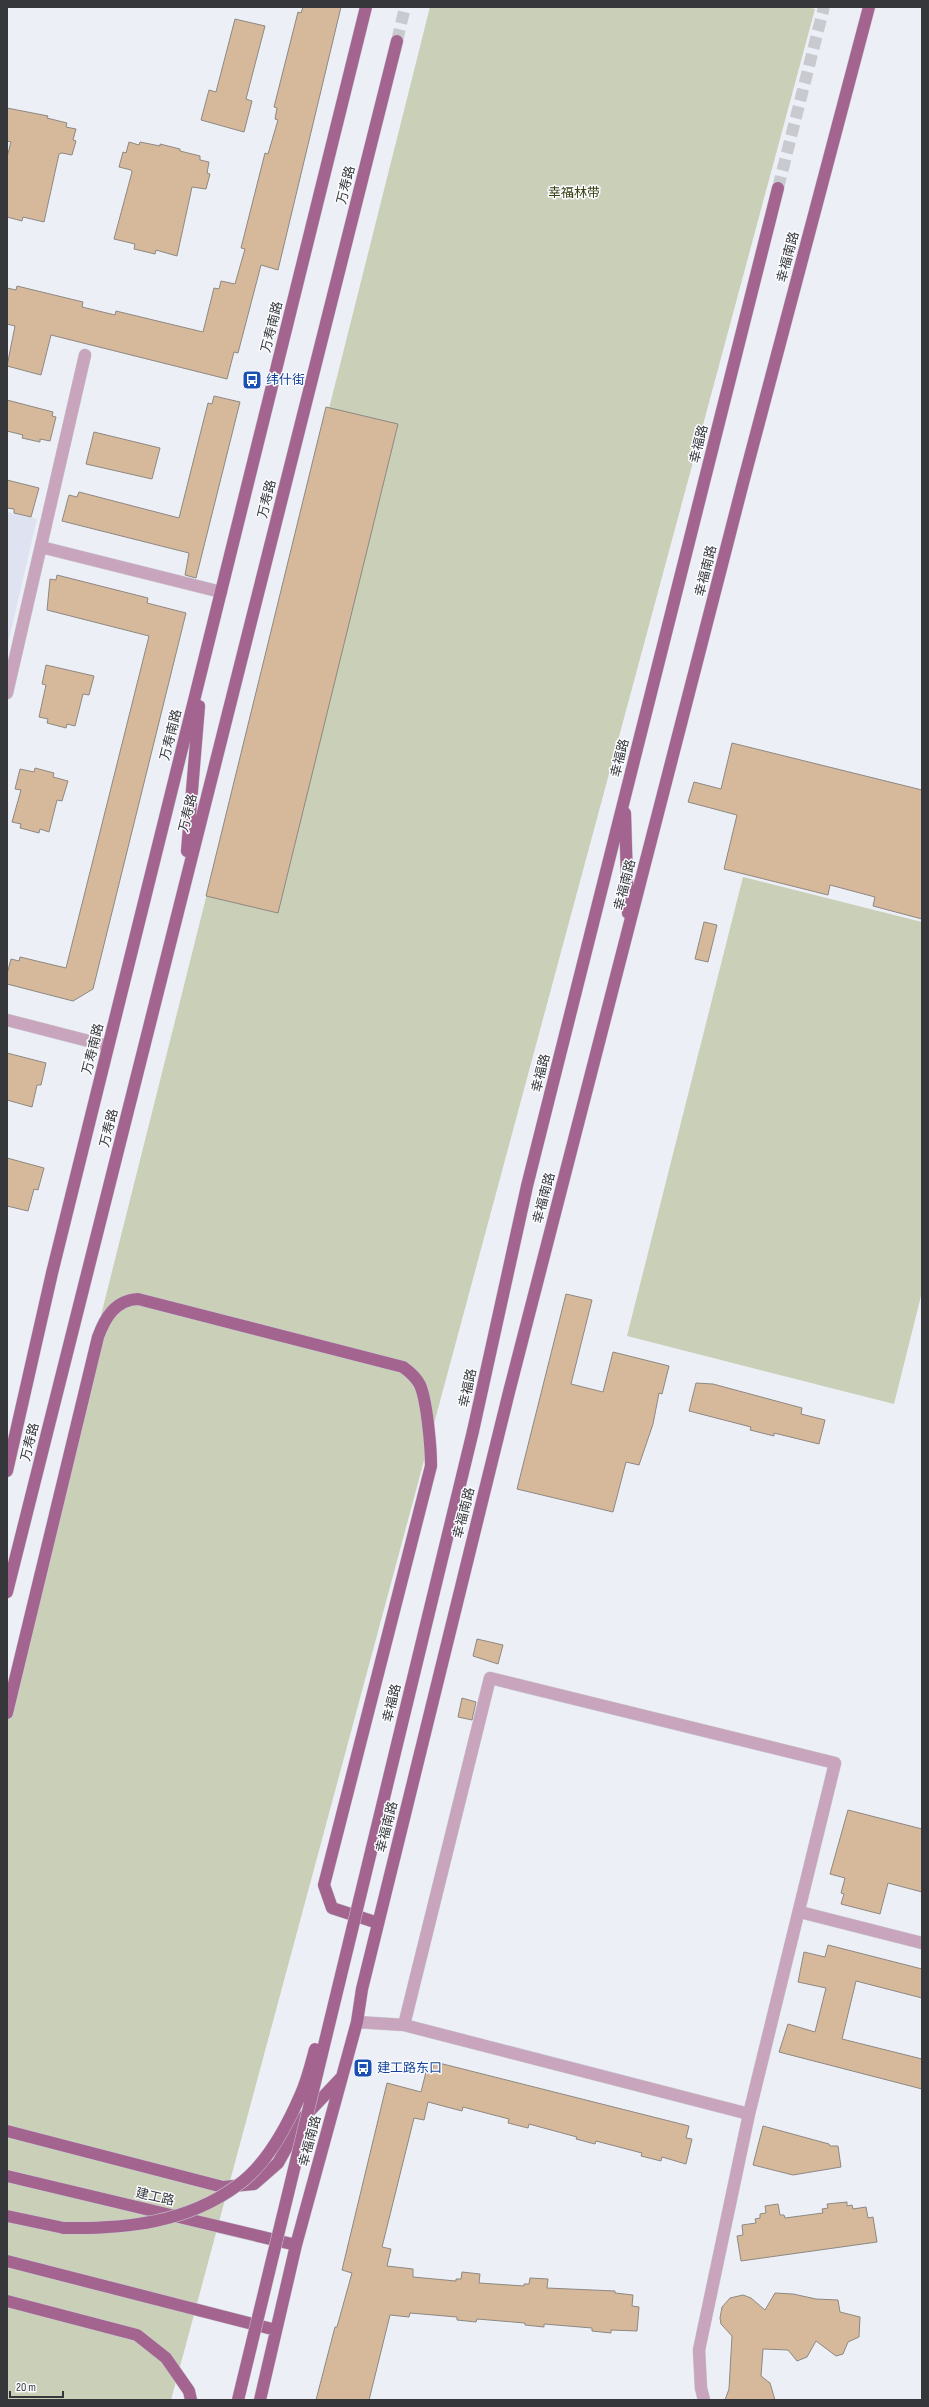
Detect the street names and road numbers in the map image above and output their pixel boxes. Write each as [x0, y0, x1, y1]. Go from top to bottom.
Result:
street label: 万寿路 [334, 164, 358, 206]
street label: 幸福南路 [774, 230, 802, 284]
street label: 万寿南路 [258, 300, 286, 354]
street label: 幸福路 [687, 423, 711, 465]
street label: 万寿路 [255, 478, 279, 520]
street label: 幸福南路 [692, 544, 720, 598]
street label: 万寿南路 [157, 708, 185, 762]
street label: 幸福路 [608, 737, 632, 779]
street label: 万寿路 [176, 792, 200, 834]
street label: 幸福南路 [611, 858, 639, 912]
street label: 万寿南路 [79, 1022, 107, 1076]
street label: 幸福路 [529, 1052, 553, 1094]
street label: 万寿路 [97, 1107, 121, 1149]
street label: 幸福南路 [530, 1171, 558, 1225]
street label: 幸福路 [456, 1367, 480, 1409]
street label: 万寿路 [18, 1421, 42, 1463]
street label: 幸福南路 [450, 1486, 478, 1540]
street label: 幸福路 [380, 1682, 404, 1724]
street label: 幸福南路 [373, 1800, 401, 1854]
street label: 幸福南路 [296, 2114, 324, 2168]
street label: 建工路 [134, 2185, 176, 2209]

